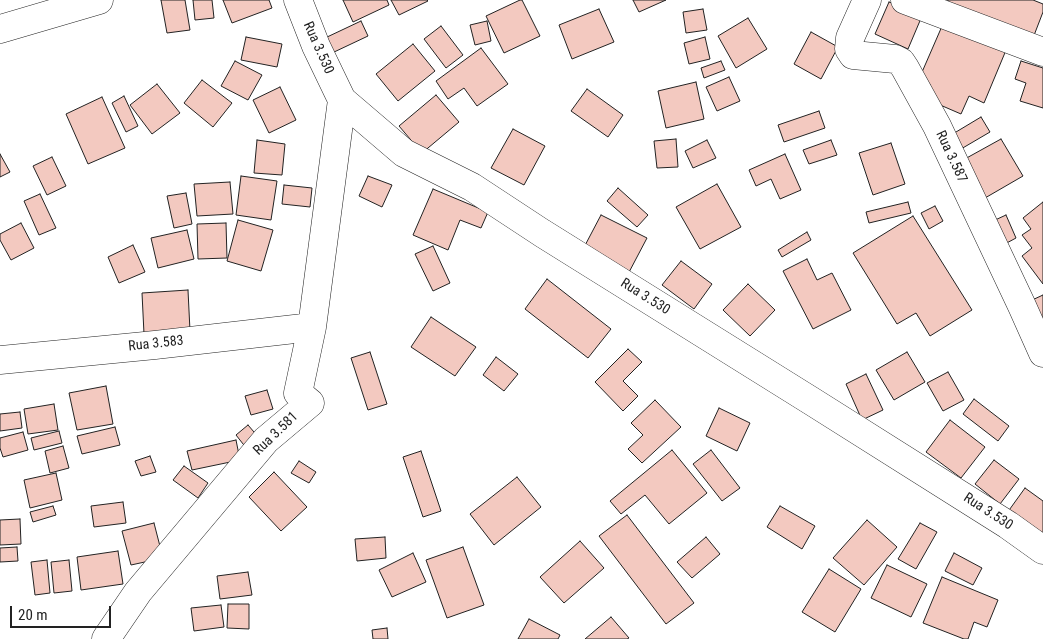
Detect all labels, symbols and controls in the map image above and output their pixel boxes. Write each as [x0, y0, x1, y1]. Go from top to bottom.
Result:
street label: Rua 3.530 [299, 19, 337, 77]
street label: Rua 3.587 [932, 128, 970, 186]
street label: Rua 3.530 [617, 275, 673, 319]
street label: Rua 3.583 [128, 333, 184, 355]
street label: Rua 3.581 [250, 409, 302, 459]
street label: Rua 3.530 [960, 490, 1016, 534]
scale bar [12, 596, 114, 628]
text: 20 m [18, 606, 48, 624]

